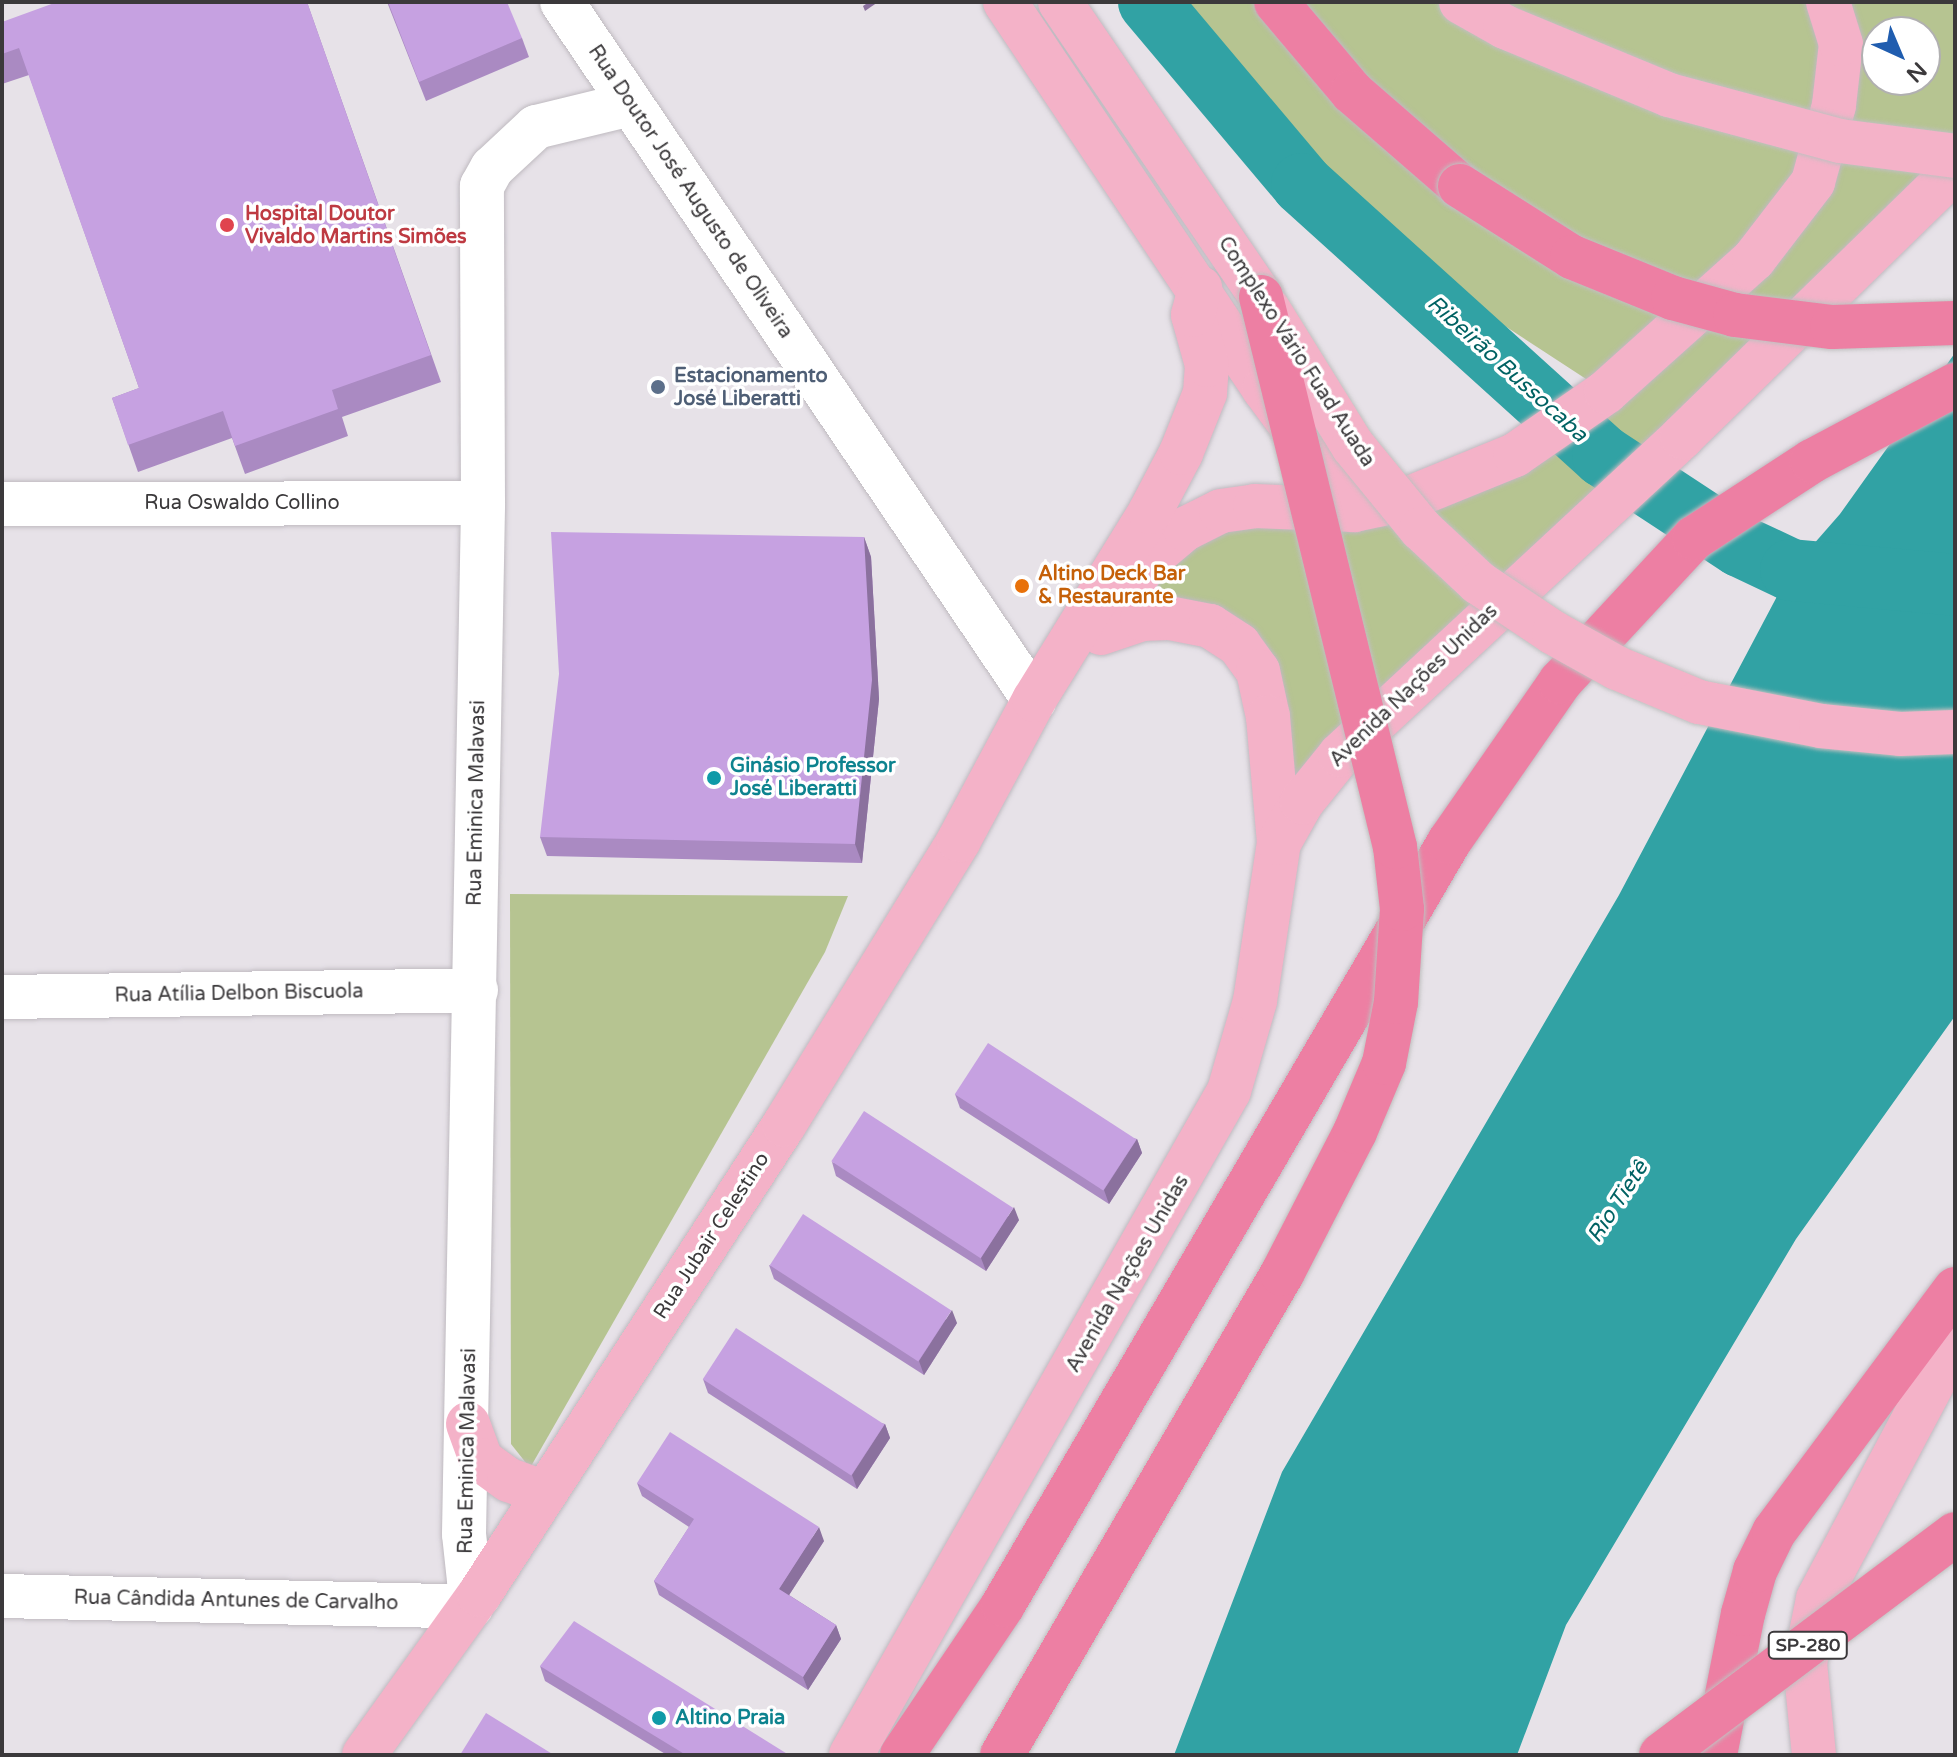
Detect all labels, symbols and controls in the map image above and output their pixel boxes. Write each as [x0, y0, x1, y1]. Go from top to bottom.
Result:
north arrow [1861, 16, 1941, 96]
street label: Rua Doutor José Augusto de Oliveira [583, 41, 797, 343]
text: N [1901, 56, 1932, 87]
place label: Hospital Doutor Vivaldo Martins Simões [245, 202, 467, 249]
marker: Hospital Doutor Vivaldo Martins Simões [216, 214, 238, 236]
street label: Complexo Vário Fuad Auada [1213, 232, 1379, 472]
water label: Ribeirão Bussocaba [1422, 290, 1592, 448]
place label: Estacionamento José Liberatti [674, 364, 828, 411]
marker: Estacionamento José Liberatti [649, 378, 667, 396]
street label: Rua Oswaldo Collino [144, 491, 340, 515]
place label: Altino Deck Bar & Restaurante [1038, 562, 1185, 609]
marker: Altino Deck Bar & Restaurante [1013, 577, 1031, 595]
street label: Avenida Nações Unidas [1325, 600, 1503, 772]
street label: Rua Eminica Malavasi [463, 700, 491, 906]
place label: Ginásio Professor José Liberatti [730, 754, 896, 801]
marker: Ginásio Professor José Liberatti [705, 769, 723, 787]
street label: Rua Atília Delbon Biscuola [114, 980, 364, 1008]
street label: Rua Jubair Celestino [649, 1148, 775, 1324]
water label: Rio Tietê [1582, 1156, 1654, 1248]
street label: Avenida Nações Unidas [1062, 1171, 1194, 1377]
street label: Rua Eminica Malavasi [454, 1348, 482, 1554]
street label: Rua Cândida Antunes de Carvalho [73, 1586, 399, 1616]
road number: SP-280 [1766, 1631, 1850, 1659]
place label: Altino Praia [675, 1706, 785, 1730]
marker: Altino Praia [650, 1709, 668, 1727]

